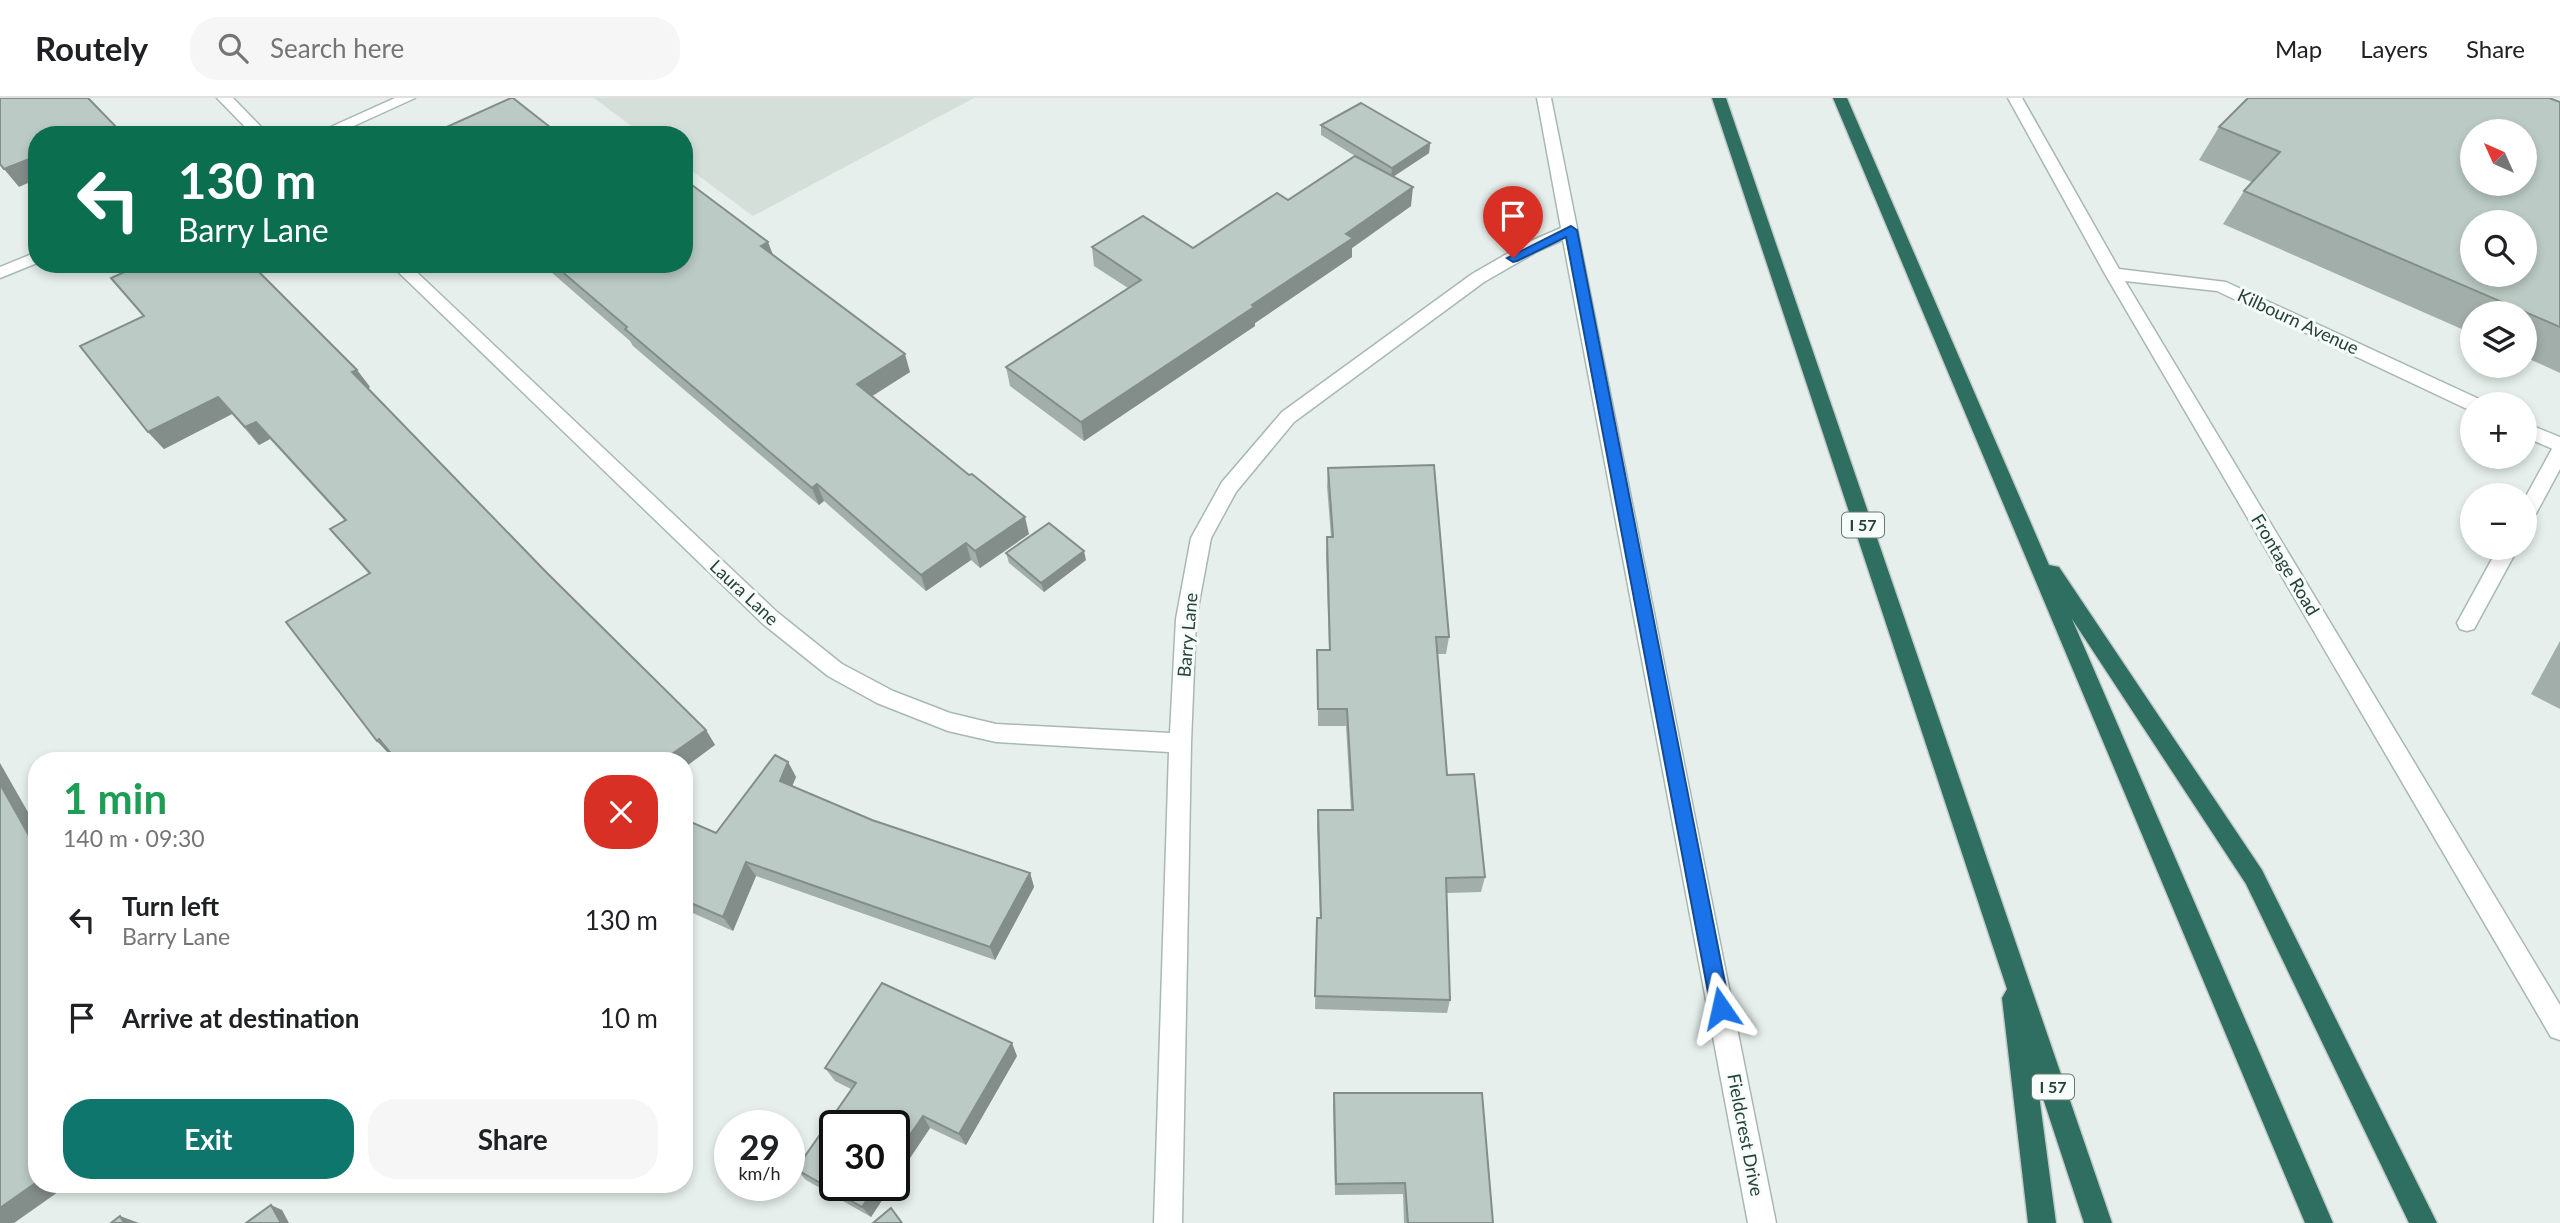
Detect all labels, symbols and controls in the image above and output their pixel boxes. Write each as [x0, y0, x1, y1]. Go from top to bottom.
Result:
search box [190, 17, 680, 80]
text: Routely [35, 28, 148, 68]
icon: search [214, 29, 252, 67]
text: Search here [270, 32, 404, 64]
text: Map [2275, 34, 2322, 63]
text: Layers [2360, 34, 2428, 63]
text: Share [2466, 34, 2525, 63]
north arrow [2460, 119, 2538, 196]
map controls [2460, 119, 2537, 560]
text: 130 m [178, 151, 316, 209]
icon: left [63, 154, 154, 245]
pin [1483, 186, 1543, 258]
icon: arrive [1494, 197, 1532, 235]
text: Barry Lane [178, 210, 329, 249]
button: search [2460, 210, 2537, 287]
street label: Kilbourn Avenue [2234, 283, 2362, 359]
button: layers [2460, 301, 2537, 378]
button: + [2460, 392, 2537, 469]
button: − [2460, 483, 2537, 560]
street label: Frontage Road [2247, 510, 2325, 619]
road number: I 57 [1842, 512, 1884, 538]
street label: Laura Lane [706, 555, 784, 630]
street label: Barry Lane [1172, 592, 1202, 678]
text: 1 min [63, 773, 167, 823]
button: close [584, 775, 658, 849]
text: 140 m · 09:30 [63, 824, 205, 852]
text: Turn left [122, 890, 219, 922]
icon: left [63, 901, 101, 939]
text: 130 m [585, 904, 658, 936]
text: Barry Lane [122, 922, 230, 950]
position arrow [1684, 971, 1758, 1045]
icon: arrive [63, 999, 101, 1037]
text: Arrive at destination [122, 1002, 359, 1034]
text: 10 m [600, 1002, 658, 1034]
street label: Fieldcrest Drive [1723, 1072, 1769, 1198]
road number: I 57 [2032, 1074, 2074, 1099]
button: Exit [63, 1099, 354, 1179]
button: Share [368, 1099, 658, 1179]
speed limit sign: 30 [819, 1110, 910, 1201]
text: 29 [739, 1125, 780, 1167]
text: km/h [738, 1162, 781, 1184]

